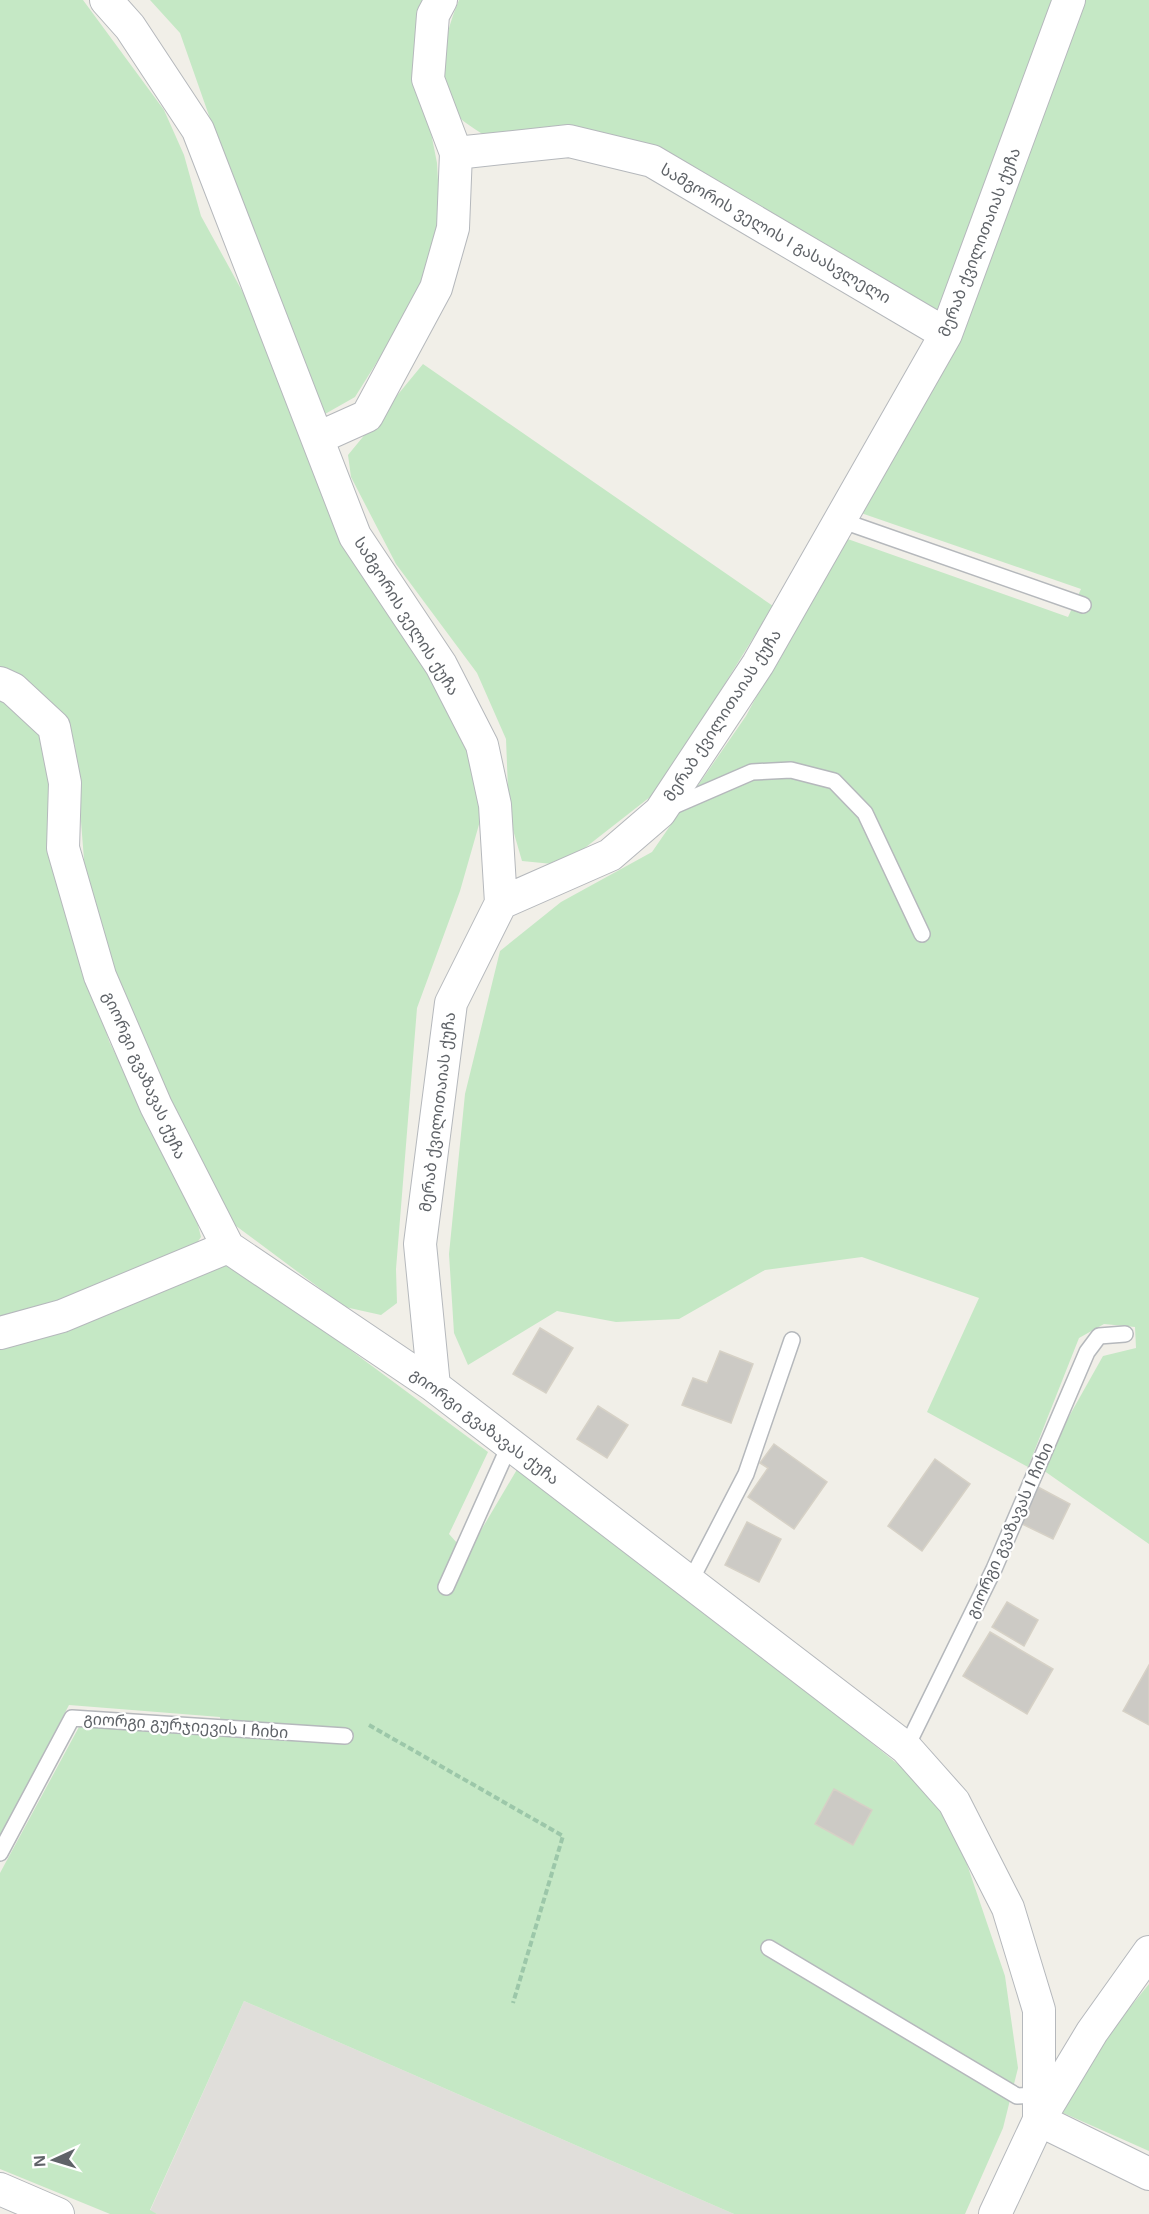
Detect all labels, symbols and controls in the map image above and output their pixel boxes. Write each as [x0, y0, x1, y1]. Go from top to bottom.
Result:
street label: მერაბ ქვილითაიას ქუჩა [935, 145, 1025, 340]
street label: სამგორის ველის I გასასვლელი [657, 160, 894, 308]
street label: სამგორის ველის ქუჩა [349, 534, 462, 699]
street label: მერაბ ქვილითაიას ქუჩა [660, 626, 786, 805]
street label: გიორგი გვაზავას ქუჩა [99, 989, 189, 1162]
street label: მერაბ ქვილითაიას ქუჩა [417, 1011, 460, 1213]
street label: გიორგი გვაზავას ქუჩა [406, 1365, 562, 1489]
street label: გიორგი გვაზავას I ჩიხი [963, 1440, 1057, 1621]
street label: გიორგი გურჯიევის I ჩიხი [83, 1710, 289, 1742]
north arrow [24, 2130, 84, 2190]
text: N [31, 2155, 48, 2167]

